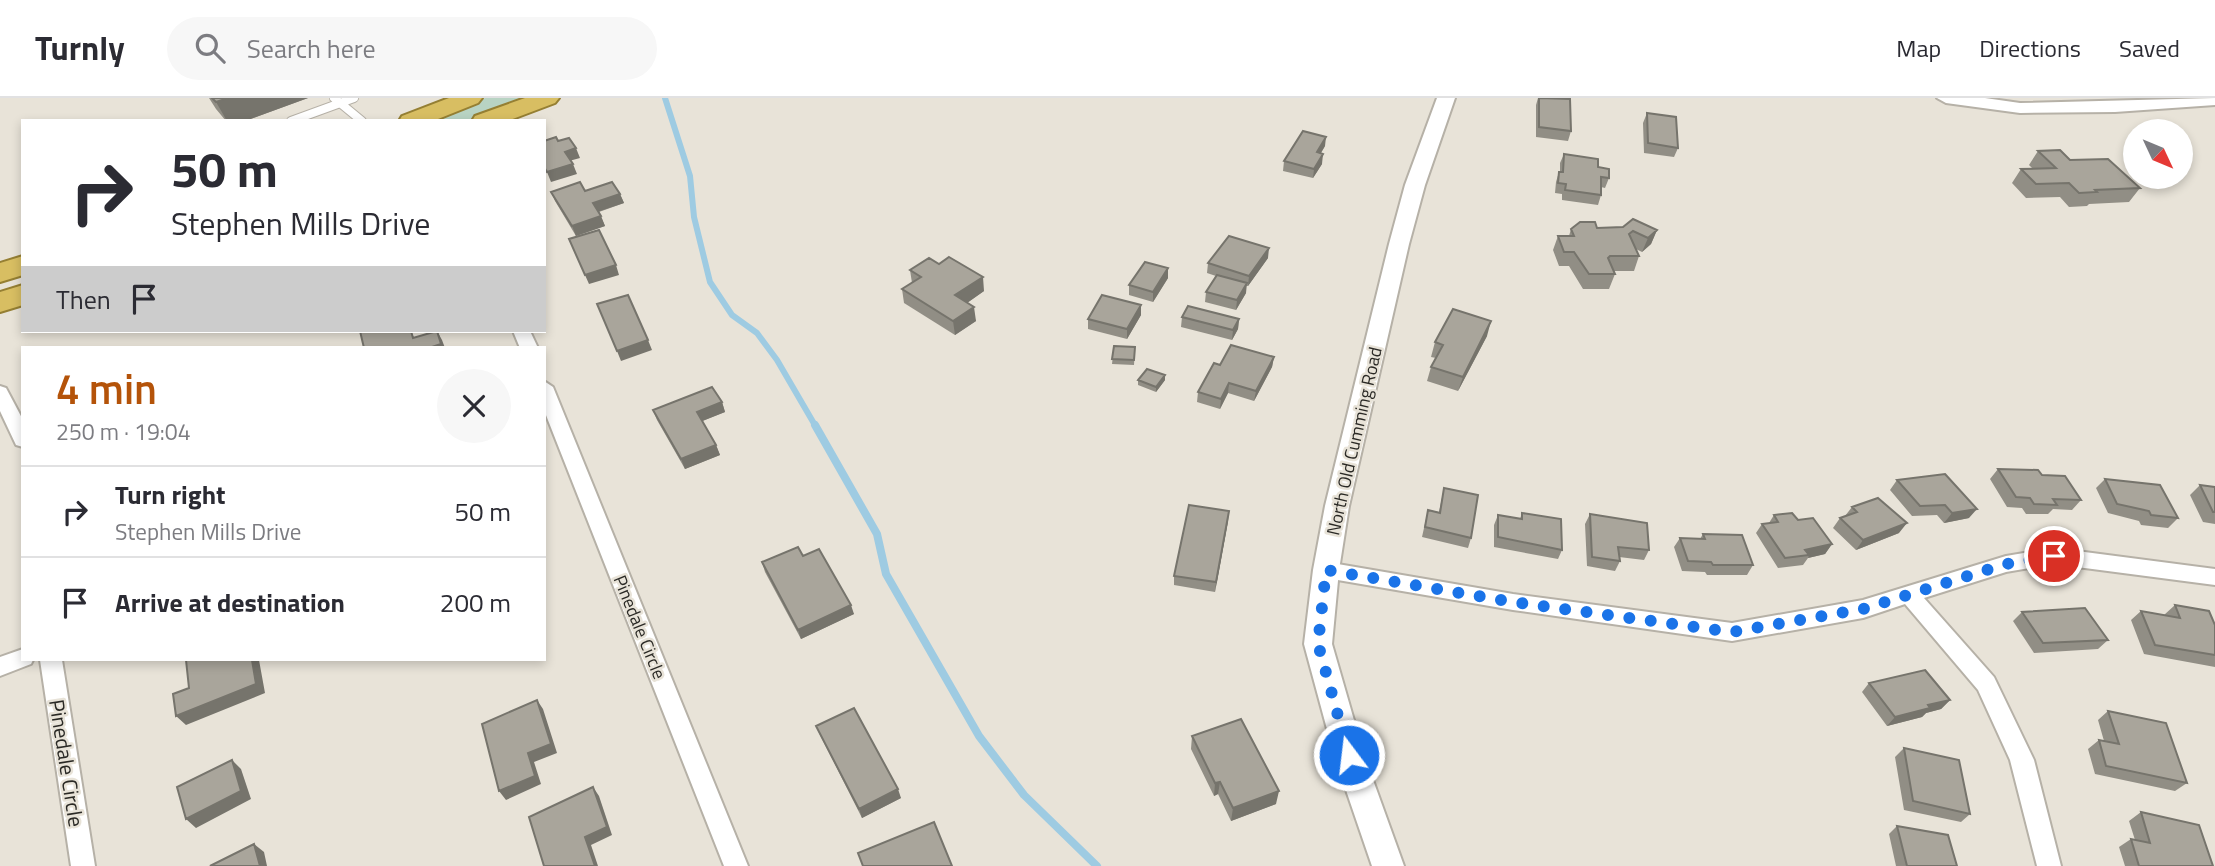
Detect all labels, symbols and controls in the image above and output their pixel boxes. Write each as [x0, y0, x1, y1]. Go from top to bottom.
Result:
search box [167, 17, 657, 80]
text: Turnly [35, 23, 125, 73]
icon: search [191, 29, 229, 67]
text: Search here [247, 29, 376, 68]
text: Map [1896, 30, 1941, 66]
text: Directions [1979, 30, 2081, 66]
text: Saved [2119, 30, 2180, 66]
north arrow [2123, 119, 2193, 189]
map controls [2123, 119, 2193, 189]
text: 50 m [171, 131, 278, 206]
icon: right [56, 147, 147, 238]
text: Stephen Mills Drive [171, 199, 430, 247]
text: Then [56, 280, 111, 319]
icon: arrive [125, 280, 163, 318]
street label: North Old Cumming Road [1319, 344, 1389, 538]
text: 4 min [56, 356, 157, 420]
button: close [437, 369, 511, 443]
text: 250 m · 19:04 [56, 414, 191, 449]
text: Turn right [115, 475, 226, 514]
text: 50 m [454, 492, 511, 531]
icon: right [56, 493, 94, 531]
text: Stephen Mills Drive [115, 514, 301, 549]
pin [2024, 526, 2084, 586]
icon: arrive [2035, 537, 2073, 575]
street label: Pinedale Circle [607, 571, 673, 683]
text: Arrive at destination [115, 583, 345, 622]
text: 200 m [440, 583, 511, 622]
icon: arrive [56, 584, 94, 622]
street label: Pinedale Circle [41, 697, 93, 829]
position arrow [1312, 718, 1386, 792]

